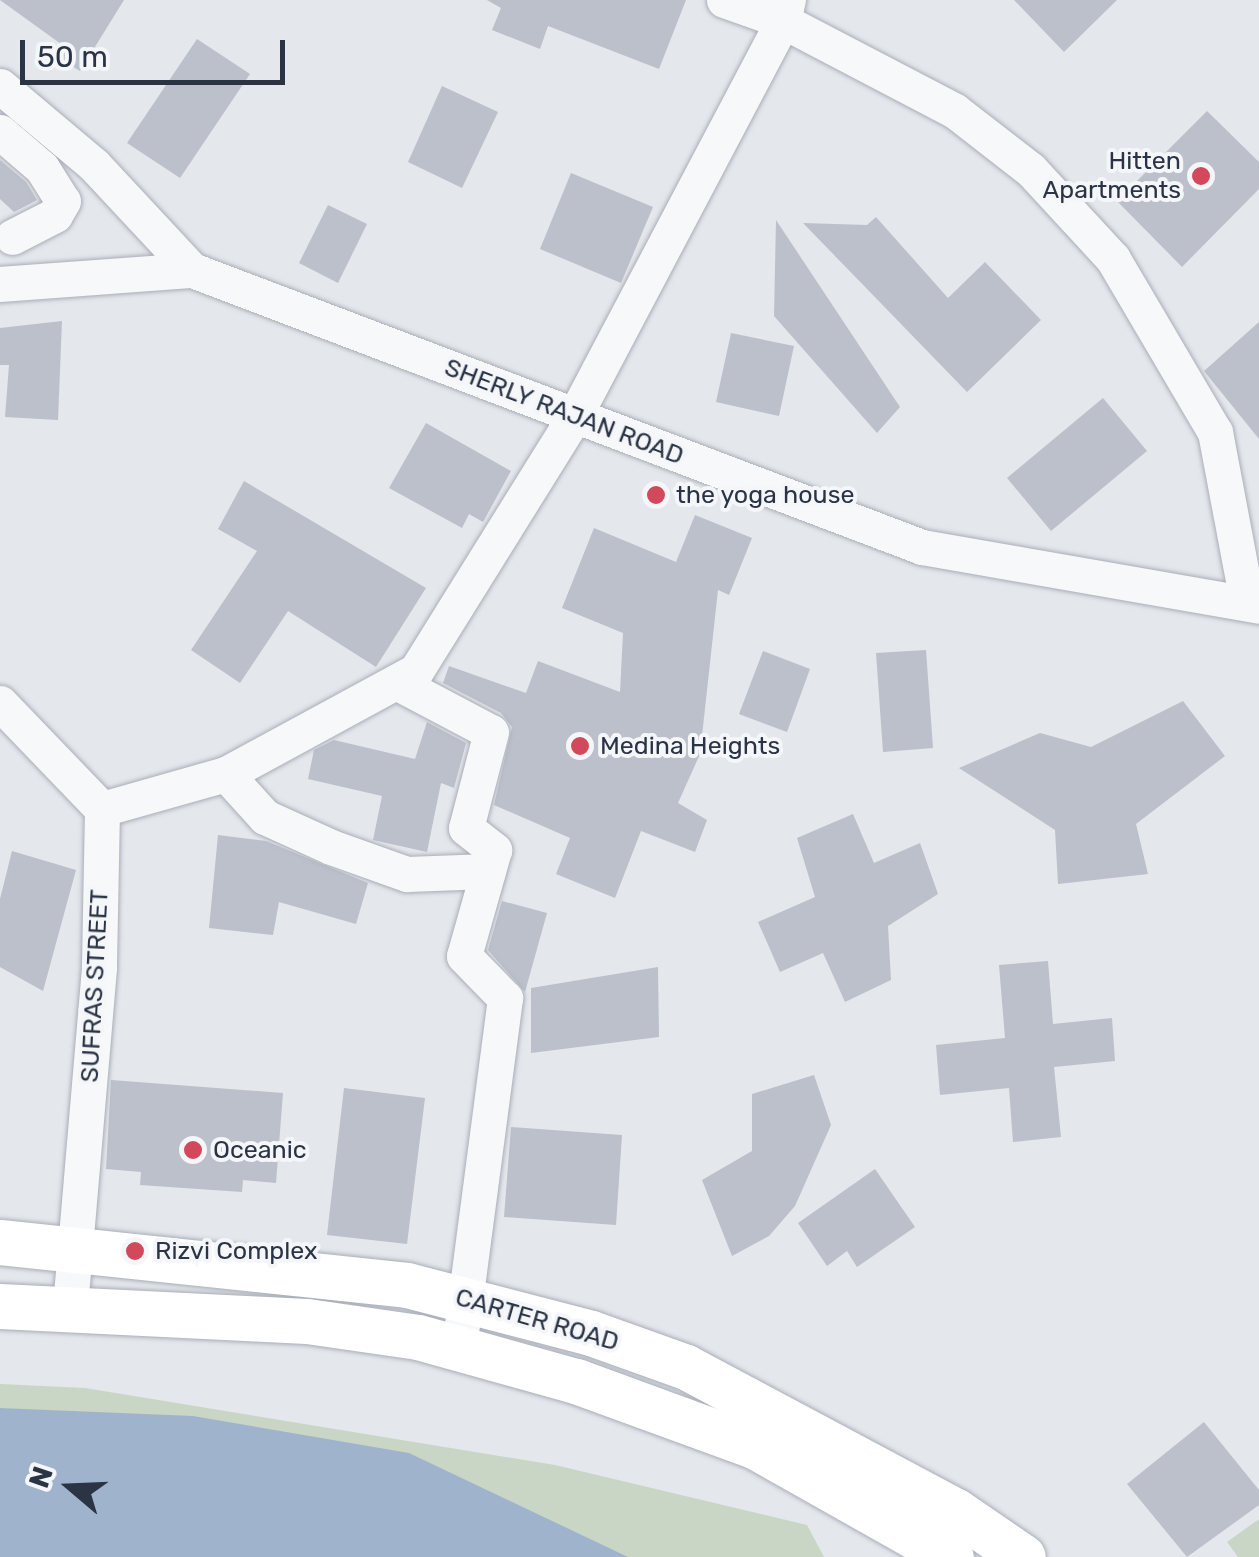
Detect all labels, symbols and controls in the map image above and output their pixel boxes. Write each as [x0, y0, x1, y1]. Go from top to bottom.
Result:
scale bar [25, 20, 290, 82]
text: 50 m [37, 39, 108, 75]
place label: Hitten Apartments [1043, 147, 1181, 206]
marker: Hitten Apartments [1190, 165, 1212, 187]
street label: SHERLY RAJAN ROAD [440, 352, 688, 472]
place label: the yoga house [676, 480, 855, 510]
marker: the yoga house [645, 484, 667, 506]
place label: Medina Heights [600, 731, 780, 761]
marker: Medina Heights [569, 735, 591, 757]
street label: SUFRAS STREET [75, 889, 115, 1083]
place label: Oceanic [213, 1135, 307, 1165]
marker: Oceanic [182, 1139, 204, 1161]
place label: Rizvi Complex [155, 1236, 318, 1266]
marker: Rizvi Complex [124, 1240, 146, 1262]
street label: CARTER ROAD [452, 1282, 622, 1358]
north arrow [20, 1437, 120, 1537]
text: N [22, 1462, 60, 1492]

